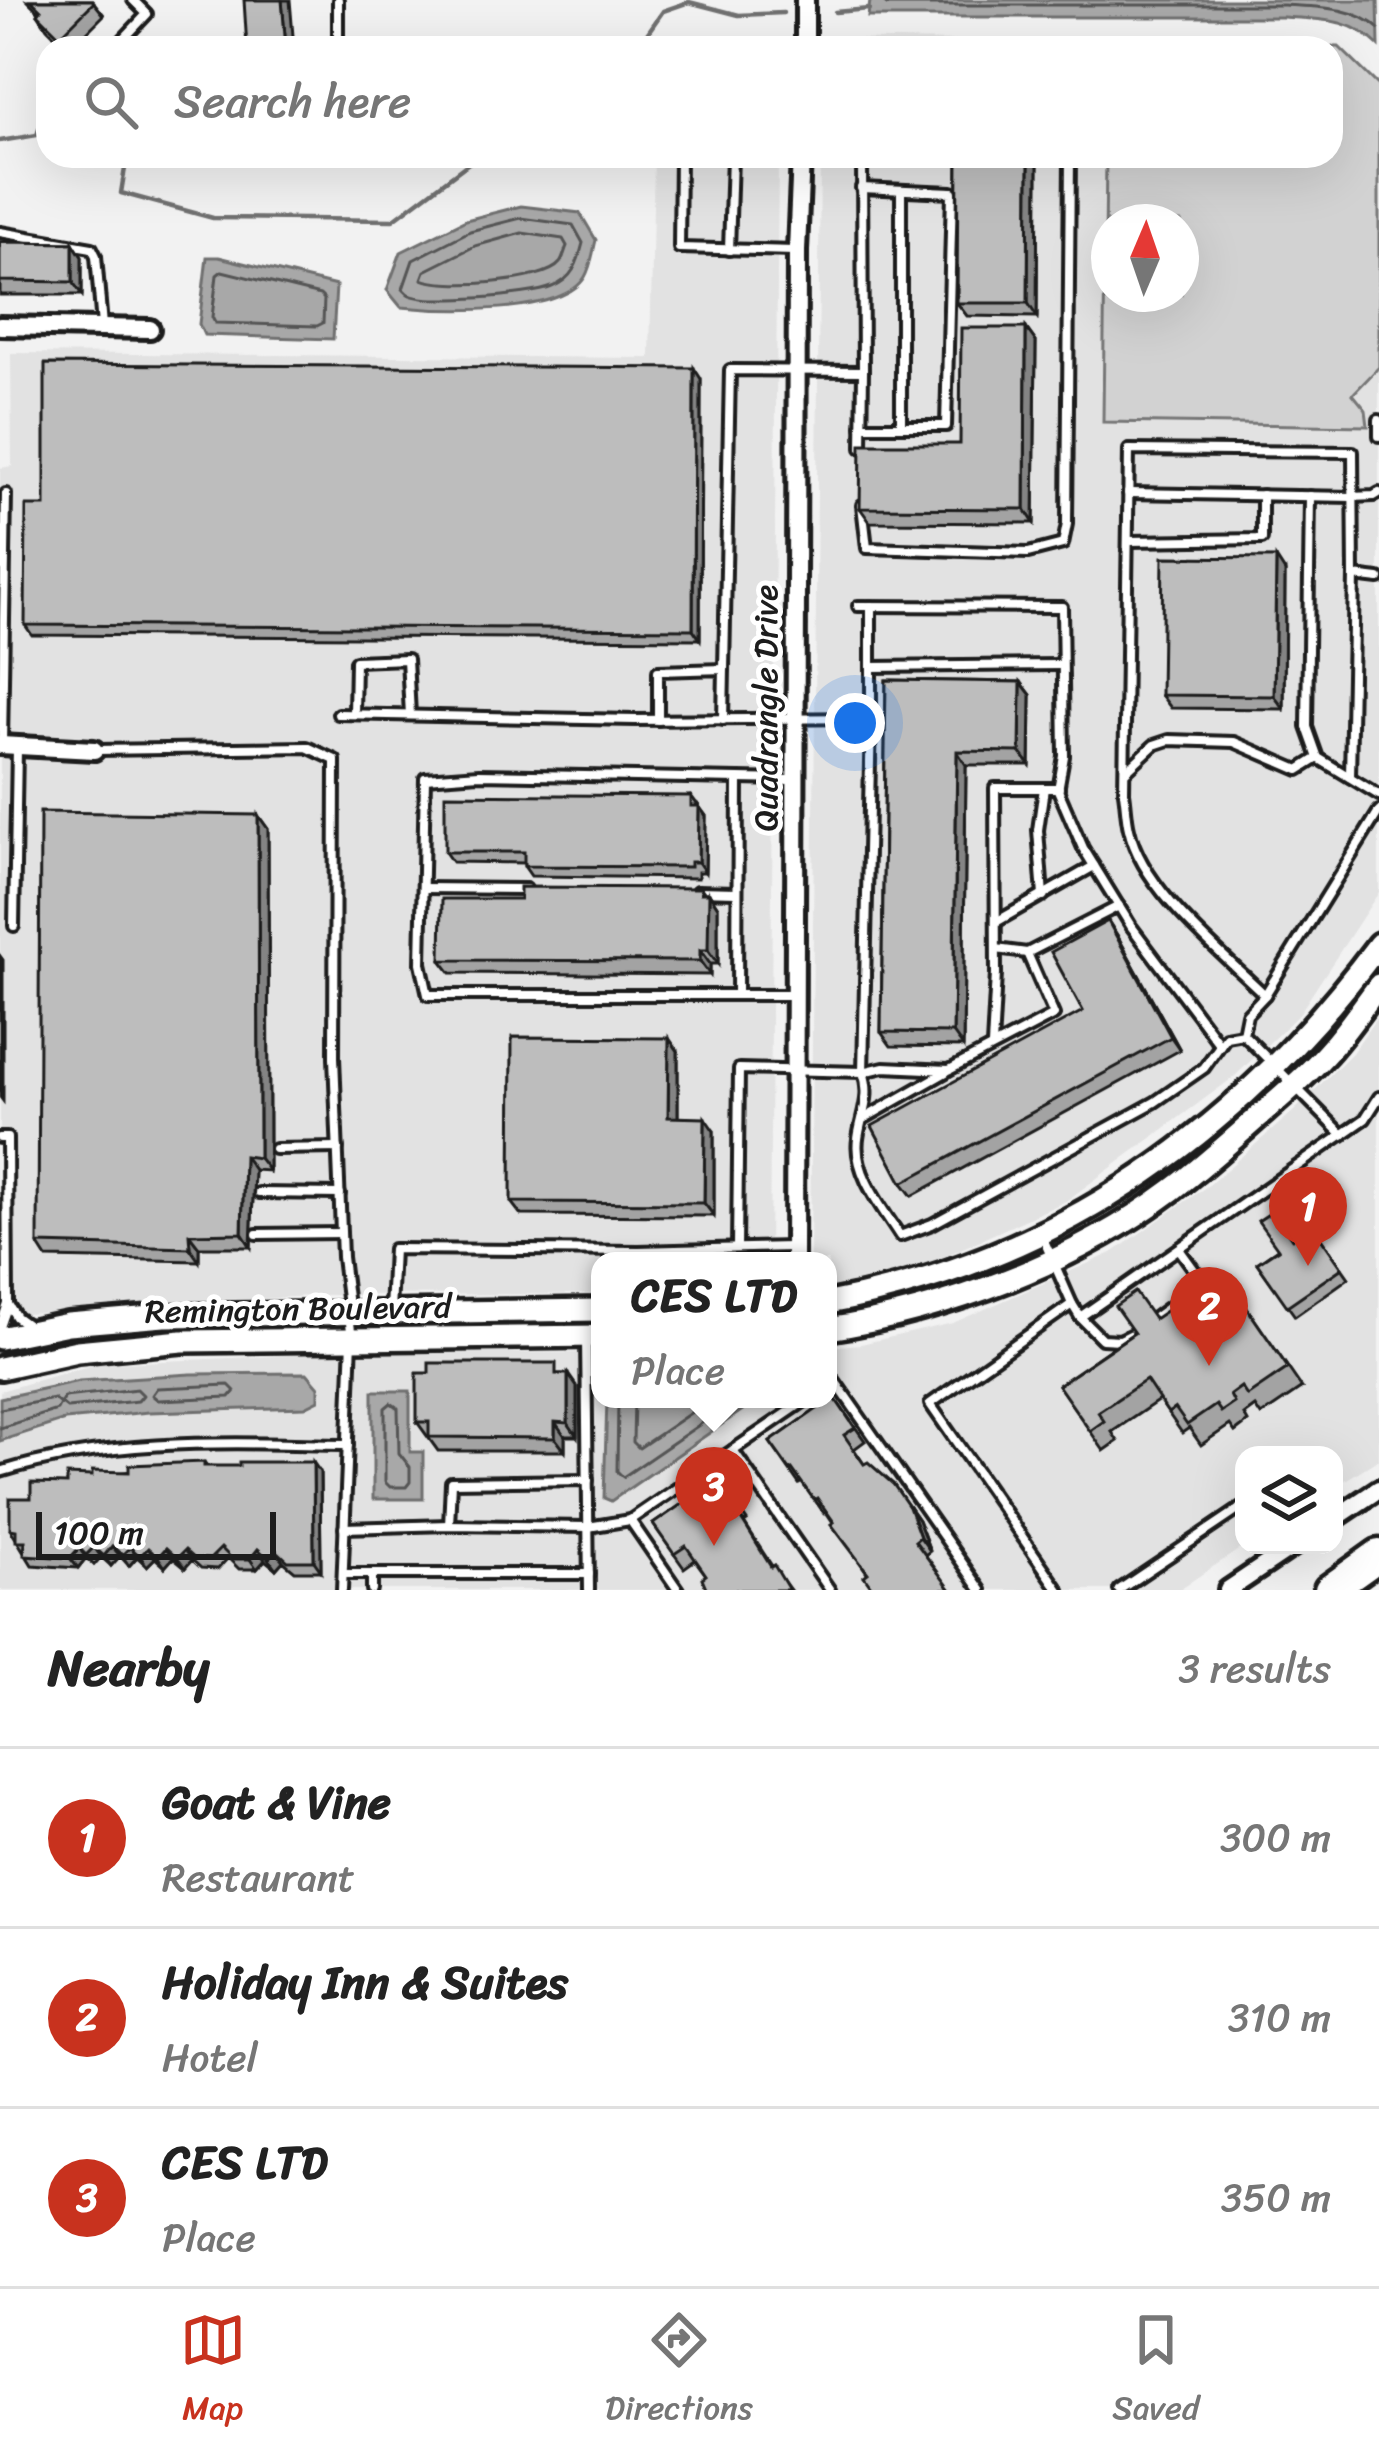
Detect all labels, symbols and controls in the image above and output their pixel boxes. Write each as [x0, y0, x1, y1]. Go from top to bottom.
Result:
search box [36, 36, 1343, 168]
text: Search here [174, 62, 411, 142]
icon: search [78, 69, 144, 135]
north arrow [1091, 204, 1199, 312]
street label: Quadrangle Drive [737, 585, 795, 831]
your location [825, 693, 885, 753]
pin: 1 [1269, 1167, 1347, 1266]
popup [591, 1252, 837, 1408]
text: CES LTD [631, 1256, 797, 1336]
pin: 2 [1170, 1267, 1248, 1366]
street label: Remington Boulevard [144, 1277, 454, 1341]
text: Place [631, 1336, 725, 1405]
map controls [1235, 1446, 1343, 1554]
button: layers [1235, 1446, 1343, 1554]
pin: 3 [675, 1447, 753, 1546]
text: 100 m [54, 1504, 144, 1562]
scale bar [36, 1506, 276, 1559]
text: Nearby [48, 1623, 209, 1713]
text: 3 results [1178, 1634, 1331, 1703]
text: Goat & Vine [162, 1763, 391, 1843]
text: 1 [79, 1803, 95, 1872]
text: 300 m [1220, 1803, 1331, 1872]
text: Restaurant [162, 1843, 355, 1912]
text: Holiday Inn & Suites [162, 1943, 568, 2023]
text: 2 [76, 1983, 98, 2052]
text: 310 m [1228, 1983, 1331, 2052]
text: Hotel [162, 2023, 258, 2092]
text: CES LTD [162, 2123, 328, 2203]
text: 3 [76, 2163, 98, 2232]
text: 350 m [1221, 2163, 1331, 2232]
text: Place [162, 2203, 256, 2272]
tab: Map [180, 2307, 246, 2437]
tab: Directions [605, 2307, 753, 2437]
tab: Saved [1112, 2307, 1199, 2437]

